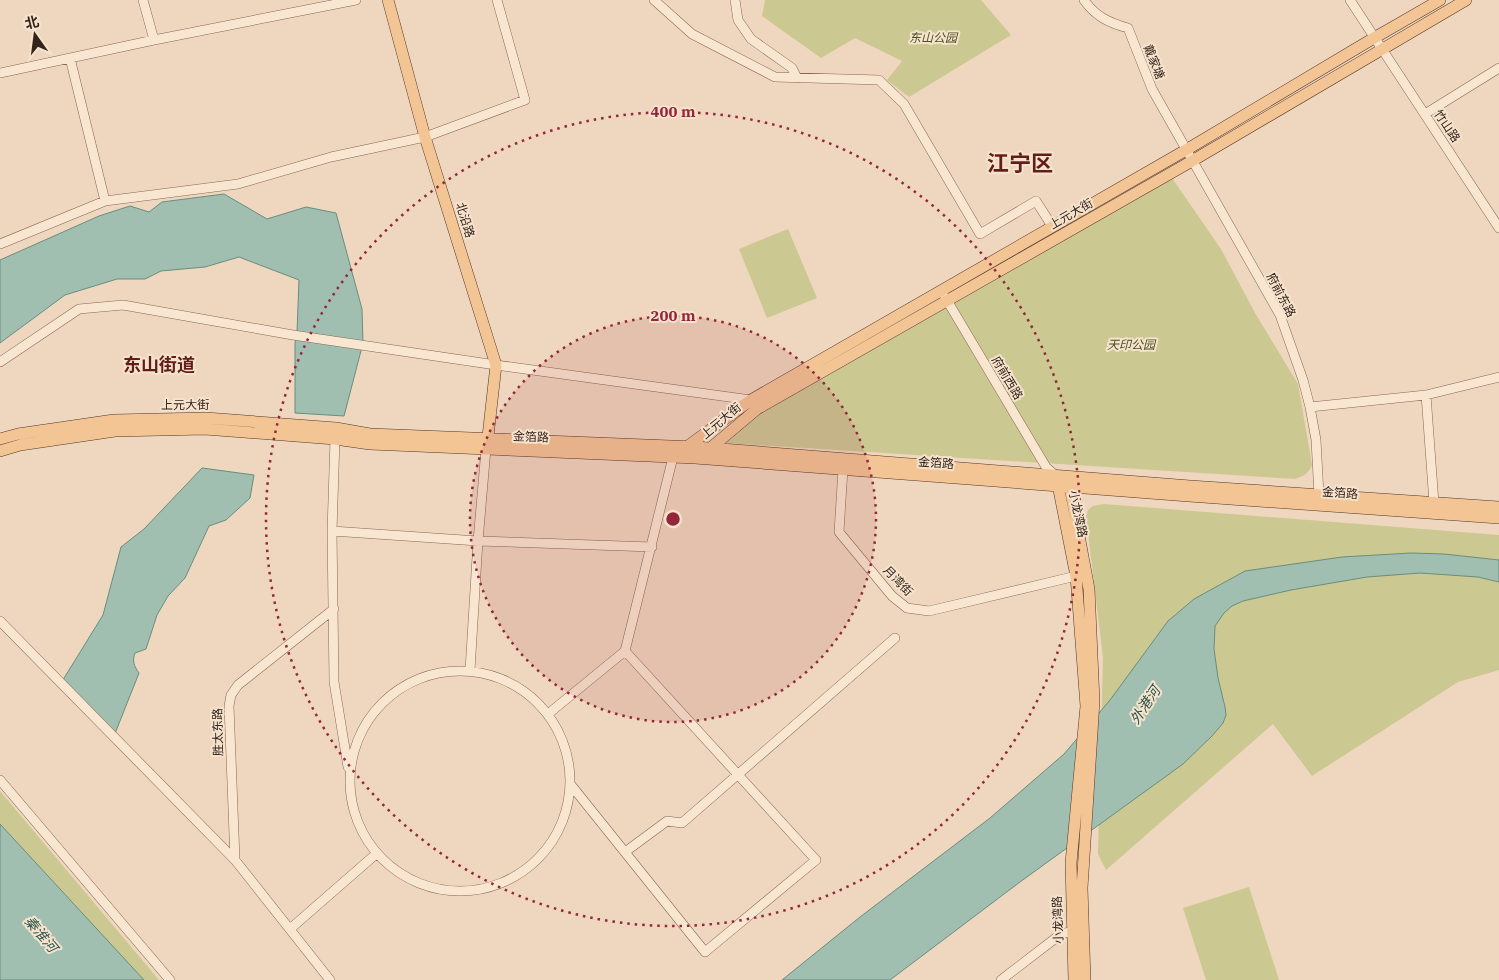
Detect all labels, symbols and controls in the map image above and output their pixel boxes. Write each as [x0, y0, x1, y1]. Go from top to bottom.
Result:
north arrow [10, 10, 60, 60]
text: 北 [23, 12, 41, 33]
park label: 东山公园 [909, 30, 959, 45]
street label: 戴家塘 [1141, 42, 1168, 81]
text: 400 m [650, 102, 696, 121]
street label: 竹山路 [1431, 107, 1464, 145]
district label: 江宁区 [987, 148, 1053, 177]
street label: 上元大街 [1046, 195, 1095, 232]
street label: 北沿路 [453, 200, 478, 239]
street label: 府前东路 [1264, 270, 1299, 319]
text: 200 m [650, 306, 696, 325]
park label: 天印公园 [1107, 337, 1157, 352]
district label: 东山街道 [123, 353, 195, 376]
street label: 府前西路 [989, 353, 1026, 402]
street label: 上元大街 [161, 397, 209, 412]
street label: 上元大街 [697, 399, 744, 442]
street label: 金箔路 [513, 428, 549, 445]
street label: 金箔路 [918, 454, 955, 471]
street label: 金箔路 [1322, 484, 1359, 501]
street label: 小龙湾路 [1066, 489, 1091, 539]
centre of rings [664, 510, 682, 528]
street label: 月湾街 [880, 562, 916, 599]
water label: 外港河 [1126, 680, 1166, 727]
street label: 胜太东路 [210, 708, 225, 756]
street label: 小龙湾路 [1049, 896, 1066, 944]
water label: 秦淮河 [21, 912, 63, 958]

